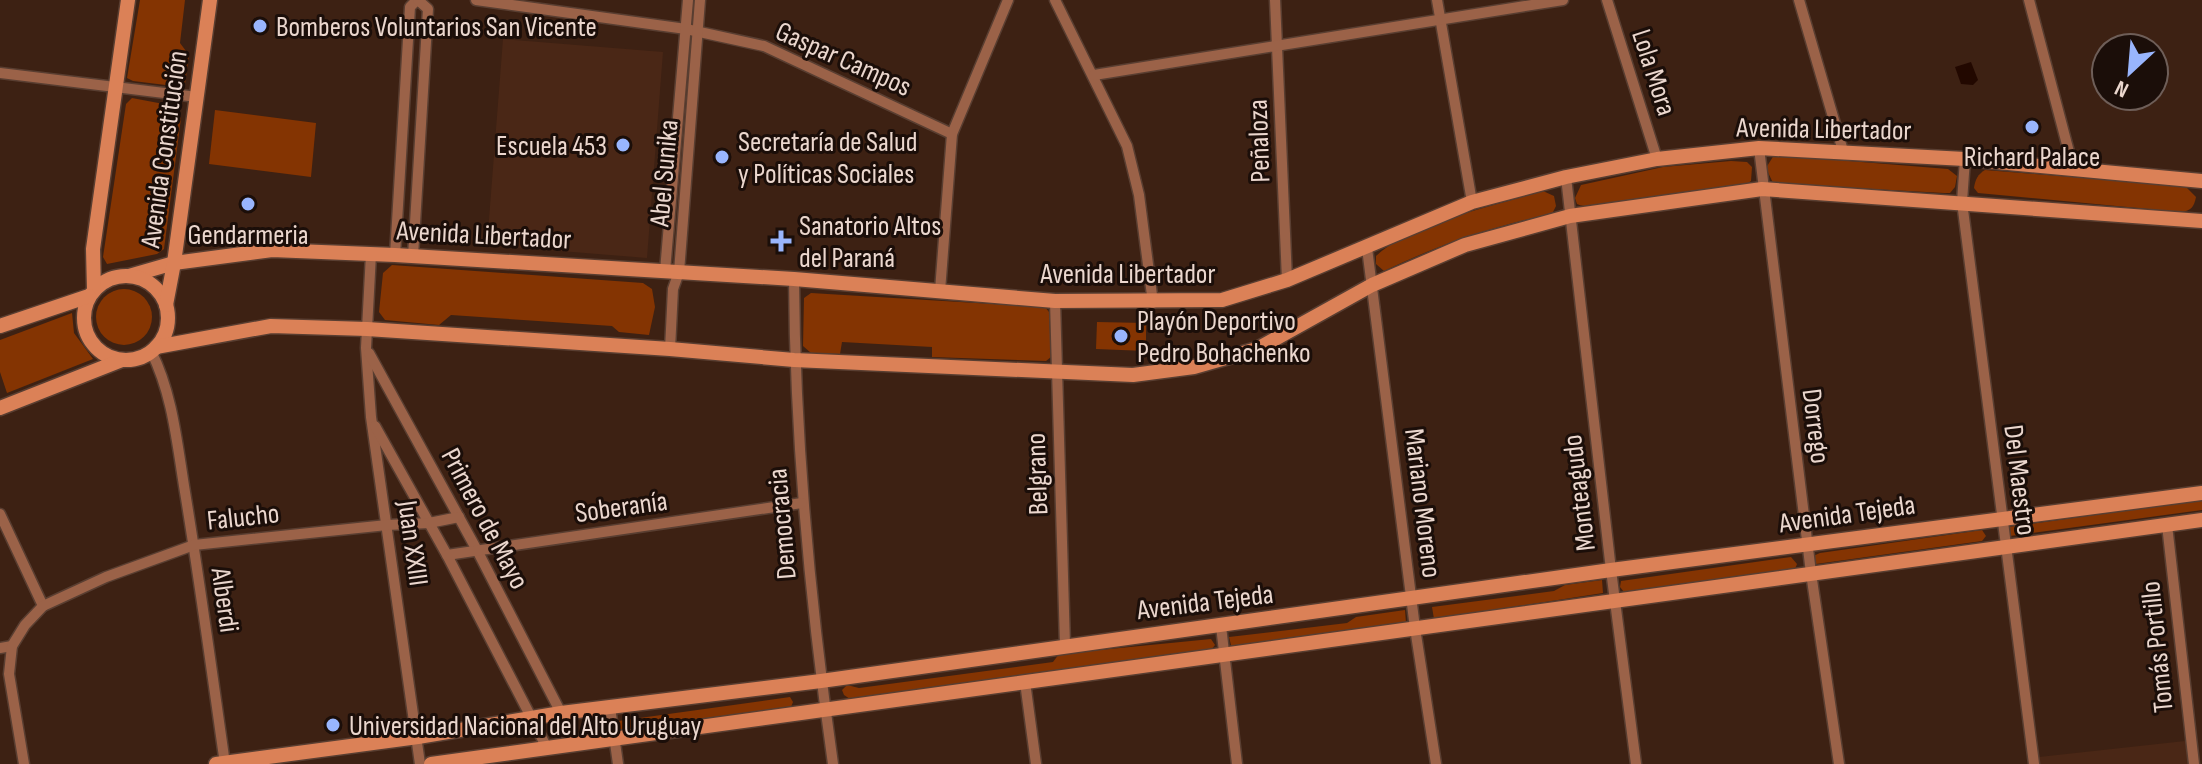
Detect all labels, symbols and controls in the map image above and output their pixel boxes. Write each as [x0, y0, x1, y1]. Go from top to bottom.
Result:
place label: Bomberos Voluntarios San Vicente [276, 11, 597, 44]
street label: Gaspar Campos [771, 15, 916, 104]
marker: Bomberos Voluntarios San Vicente [251, 17, 269, 35]
street label: Lola Mora [1624, 25, 1683, 120]
north arrow [2090, 32, 2170, 112]
street label: Avenida Constitución [134, 49, 195, 251]
text: N [2111, 74, 2133, 103]
street label: Peñaloza [1242, 99, 1277, 183]
street label: Avenida Libertador [1735, 111, 1912, 148]
street label: Abel Sunika [643, 118, 686, 229]
marker: Richard Palace [2023, 118, 2041, 136]
place label: Secretaría de Salud y Políticas Sociales [738, 126, 917, 191]
place label: Escuela 453 [496, 130, 607, 163]
marker: Escuela 453 [614, 136, 632, 154]
place label: Richard Palace [1964, 141, 2100, 174]
marker: Secretaría de Salud y Políticas Sociales [713, 148, 731, 166]
marker: Gendarmeria [239, 195, 257, 213]
place label: Sanatorio Altos del Paraná [799, 210, 941, 275]
street label: Avenida Libertador [395, 214, 572, 257]
place label: Gendarmeria [187, 219, 309, 252]
marker: Sanatorio Altos del Paraná [770, 230, 792, 252]
street label: Avenida Libertador [1040, 258, 1215, 291]
place label: Playón Deportivo Pedro Bohachenko [1137, 305, 1311, 370]
marker: Playón Deportivo Pedro Bohachenko [1112, 327, 1130, 345]
street label: Dorrego [1795, 387, 1836, 465]
street label: Del Maestro [1996, 423, 2043, 537]
street label: Mariano Moreno [1397, 427, 1448, 580]
street label: Belgrano [1020, 432, 1055, 516]
street label: Monteagudo [1556, 433, 1603, 553]
street label: Primero de Mayo [434, 443, 536, 595]
street label: Democracia [761, 467, 804, 581]
street label: Soberanía [573, 485, 669, 530]
street label: Avenida Tejeda [1776, 489, 1917, 541]
street label: Falucho [205, 497, 281, 538]
street label: Juan XXIII [390, 498, 435, 588]
street label: Alberdi [204, 565, 245, 635]
street label: Avenida Tejeda [1134, 578, 1275, 627]
street label: Tomás Portillo [2134, 579, 2181, 714]
place label: Universidad Nacional del Alto Uruguay [349, 710, 701, 743]
marker: Universidad Nacional del Alto Uruguay [324, 716, 342, 734]

